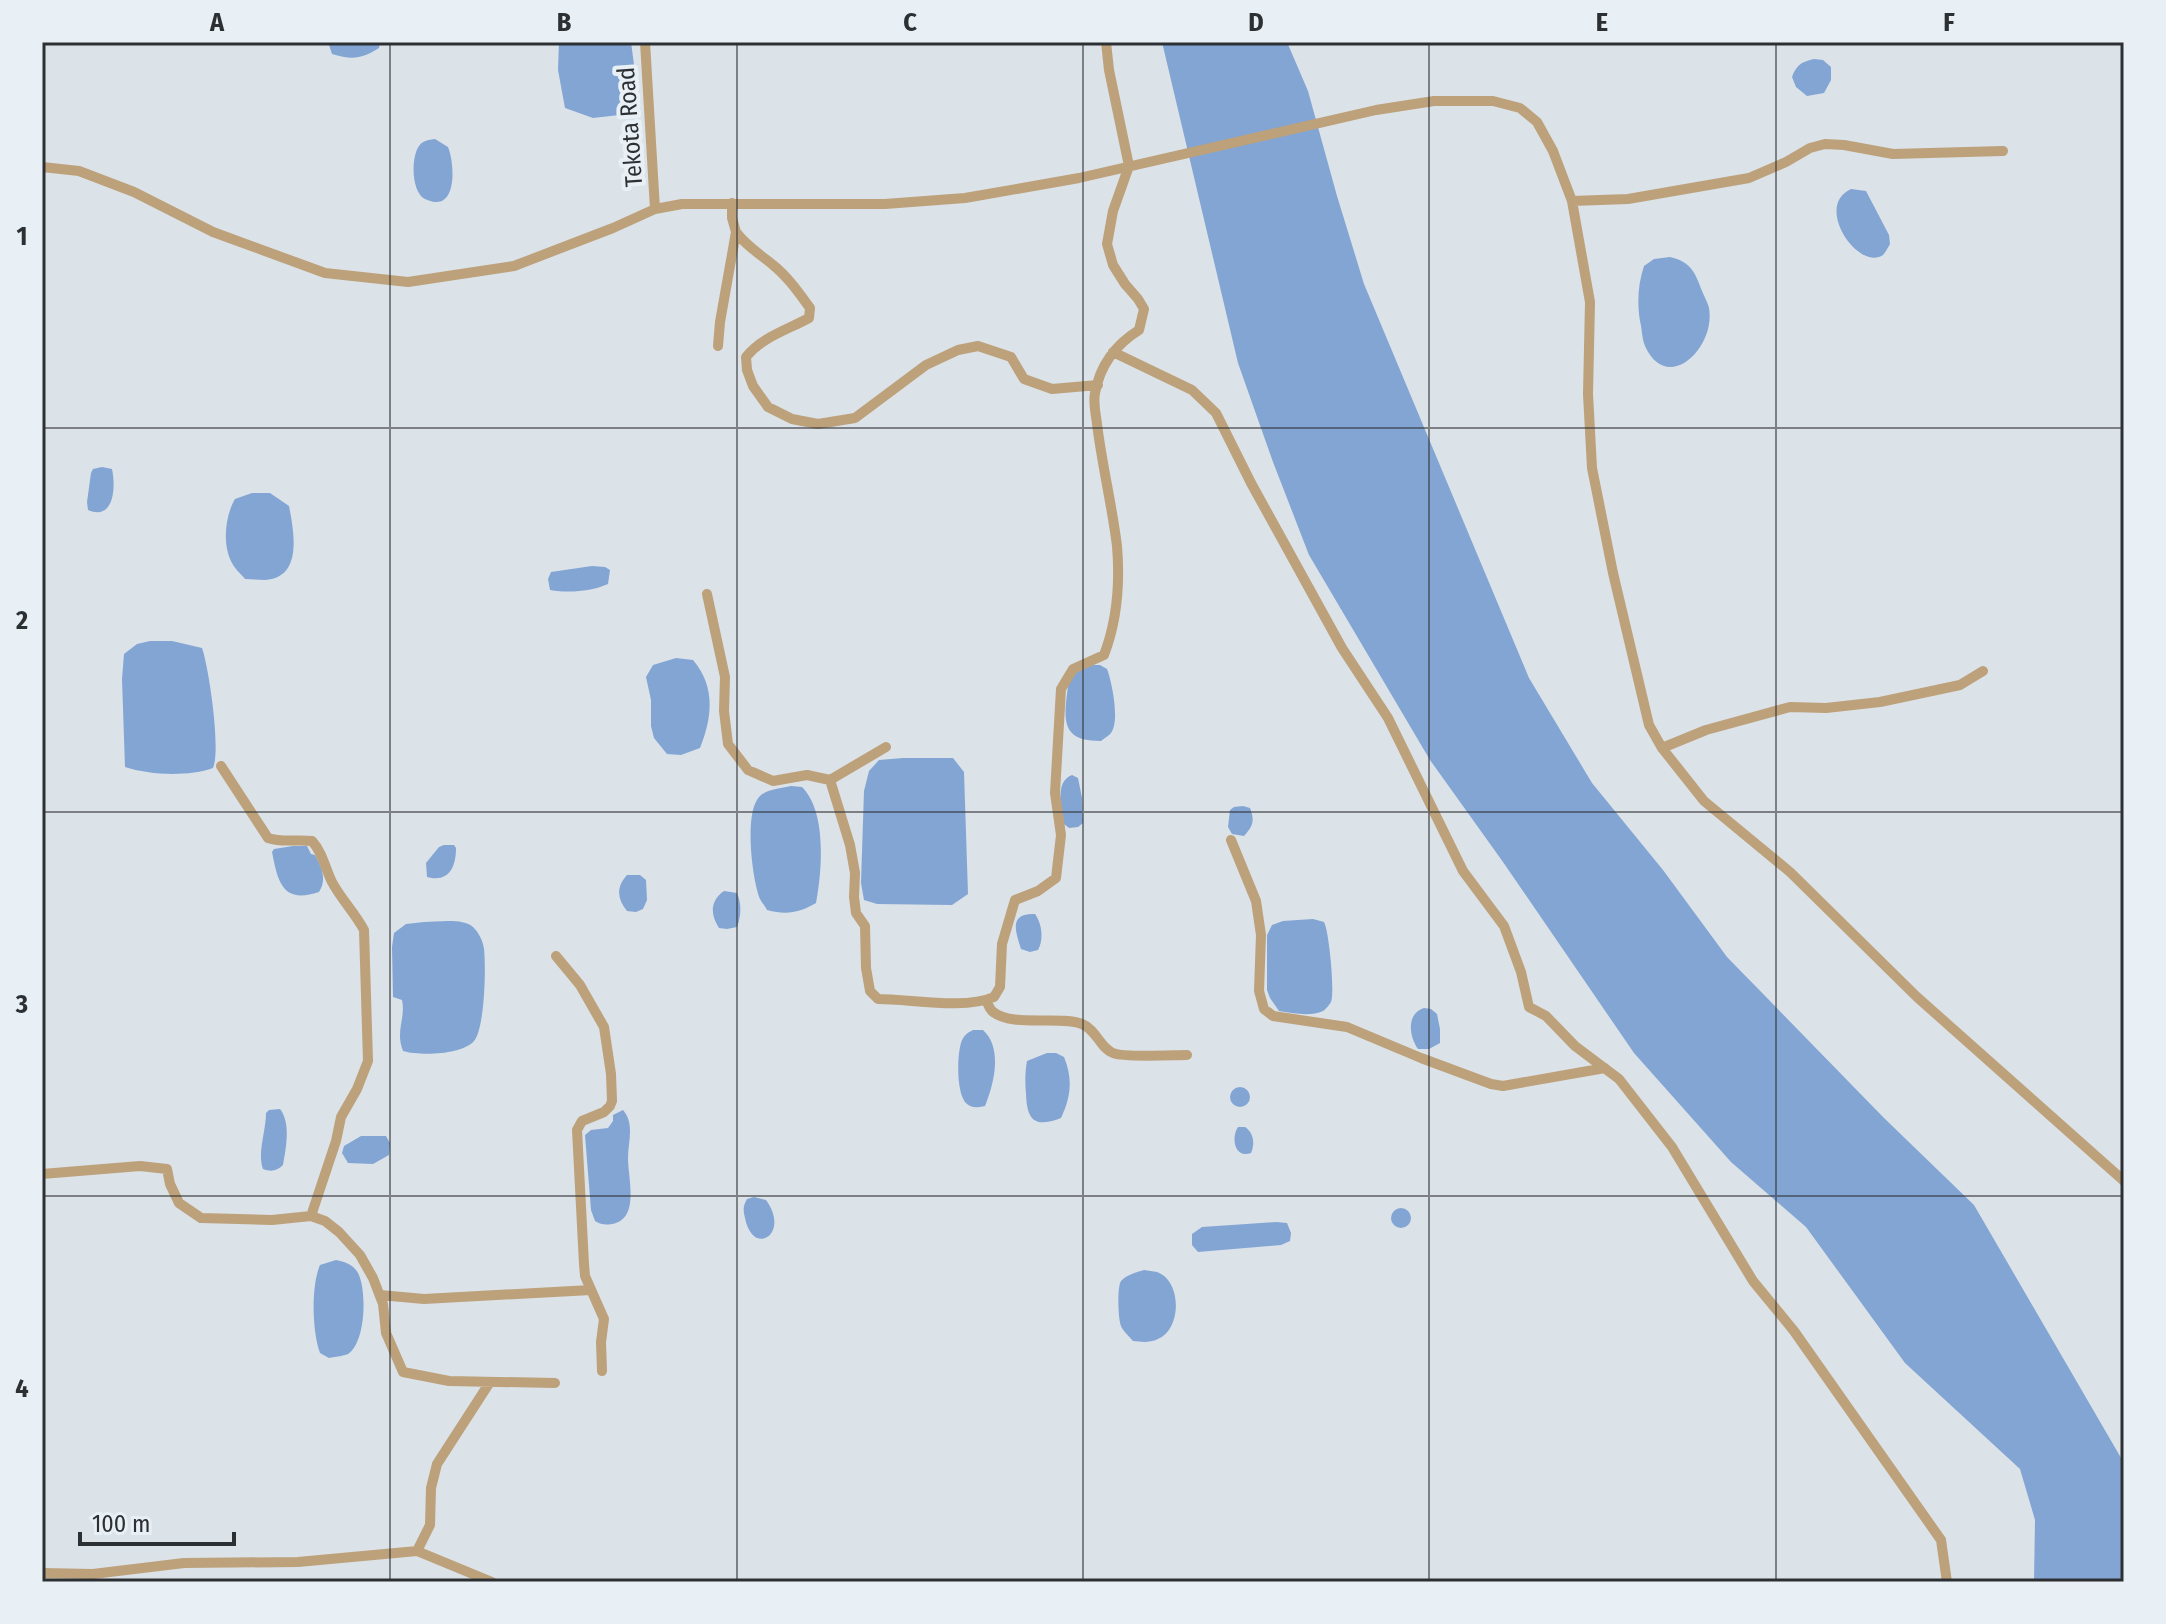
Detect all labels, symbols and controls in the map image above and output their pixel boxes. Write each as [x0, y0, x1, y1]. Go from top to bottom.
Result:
text: A [209, 7, 225, 38]
text: B [557, 7, 572, 38]
text: C [903, 7, 917, 38]
text: D [1248, 7, 1264, 38]
text: E [1596, 7, 1608, 38]
text: F [1943, 7, 1955, 38]
street label: Tekota Road [612, 66, 648, 188]
text: 1 [17, 221, 28, 252]
text: 2 [15, 605, 28, 636]
text: 3 [15, 989, 28, 1020]
text: 4 [15, 1373, 29, 1404]
scale bar [80, 1496, 234, 1546]
text: 100 m [92, 1510, 150, 1538]

